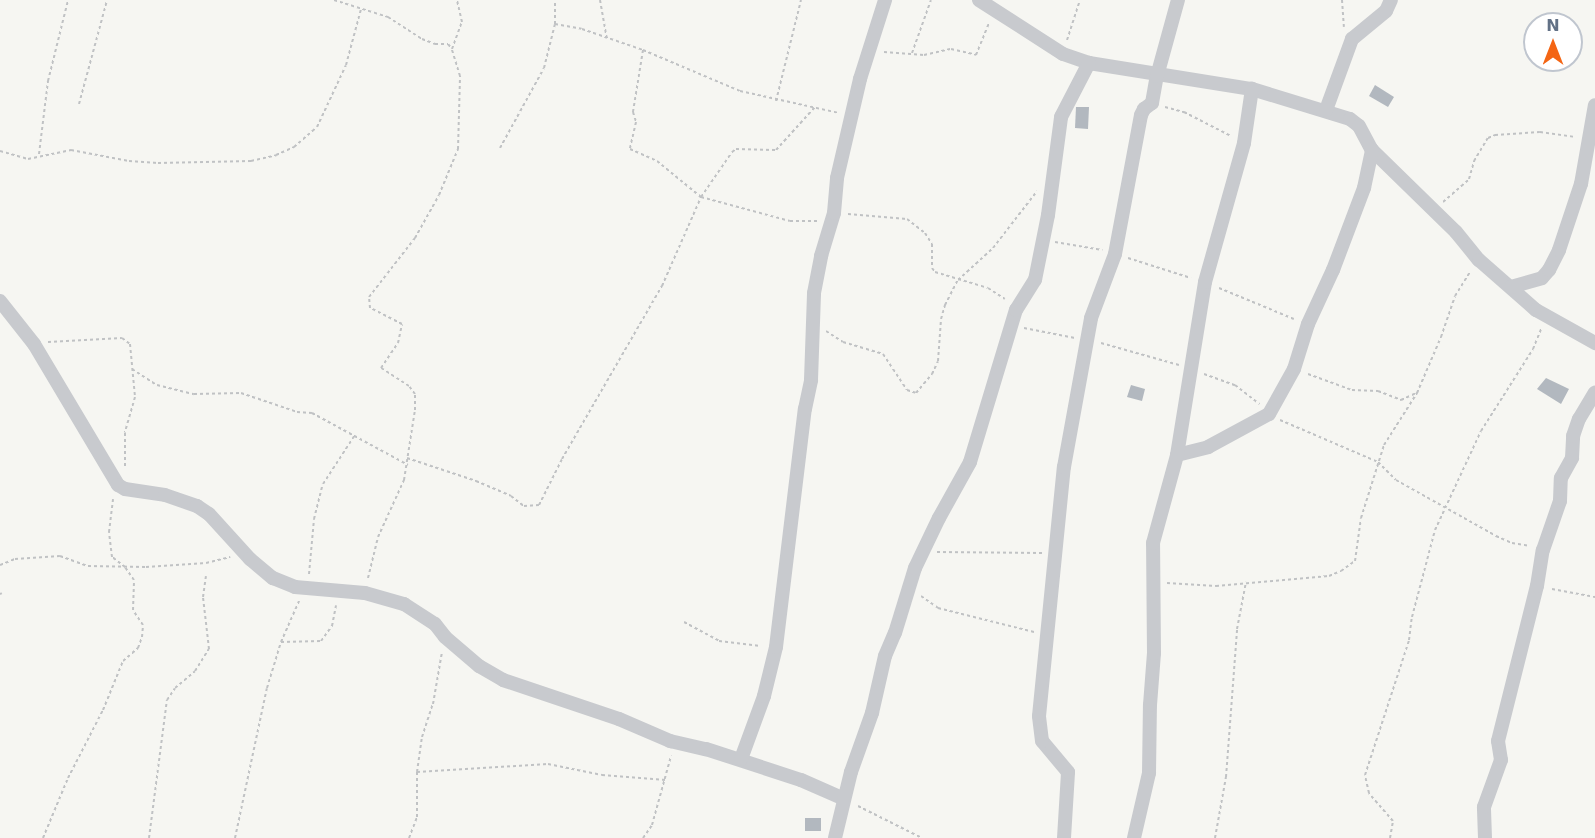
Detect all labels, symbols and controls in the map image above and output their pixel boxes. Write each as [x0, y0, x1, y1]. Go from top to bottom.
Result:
north arrow [1523, 12, 1583, 72]
text: N [1546, 16, 1560, 35]

